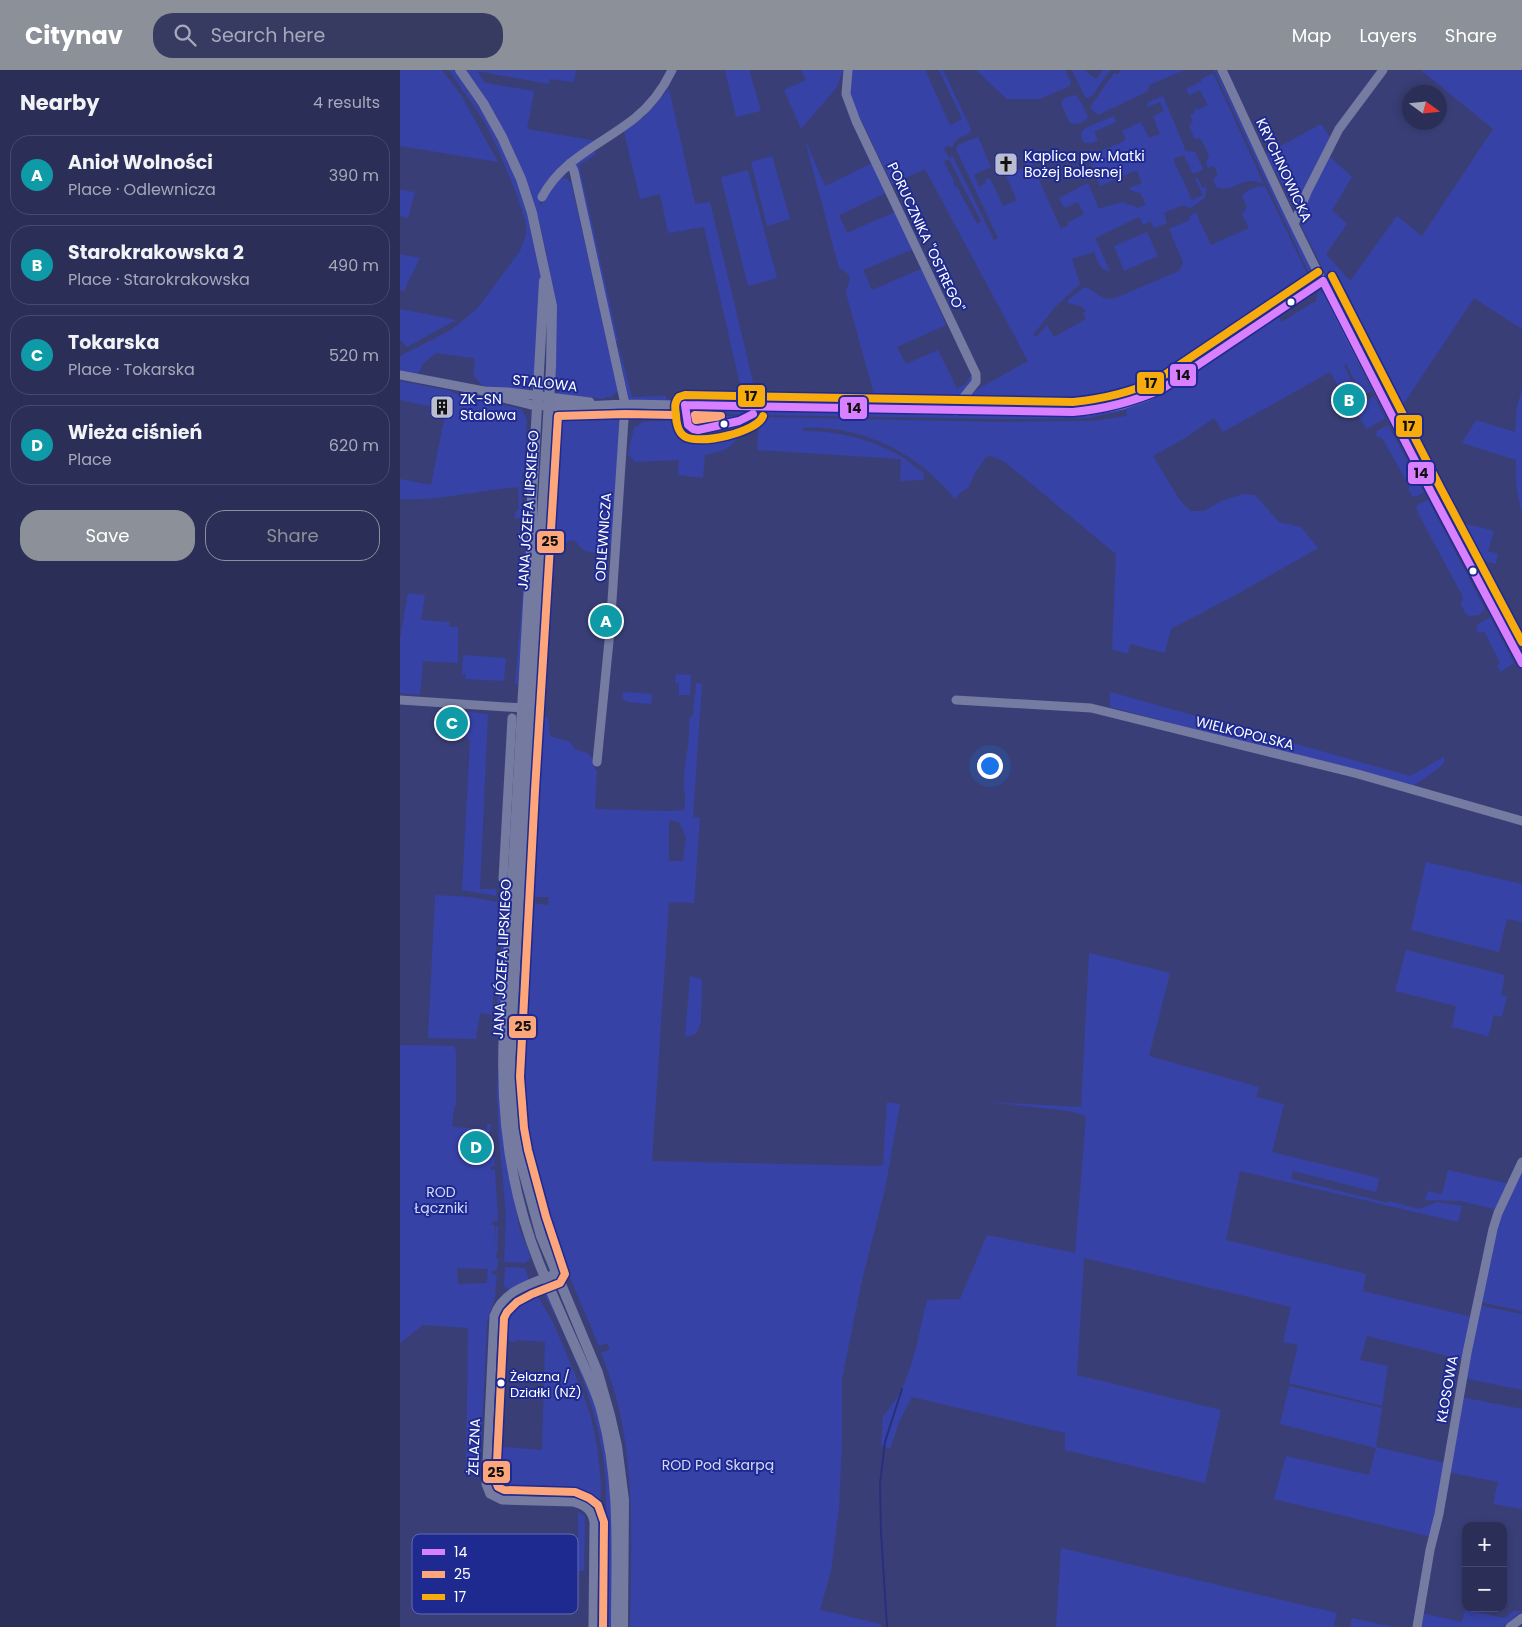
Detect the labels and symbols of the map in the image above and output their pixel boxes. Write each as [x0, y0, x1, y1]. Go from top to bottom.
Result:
north arrow [1402, 85, 1447, 130]
street label: KRYCHNOWICKA [1251, 115, 1317, 225]
place label: Kaplica pw. Matki Bożej Bolesnej [1024, 146, 1145, 182]
church icon: Kaplica pw. Matki Bożej Bolesnej [993, 151, 1019, 177]
street label: PORUCZNIKA "OSTREGO" [883, 159, 969, 315]
unlabelled marker [1286, 297, 1296, 307]
line badge: 14 [1169, 363, 1197, 387]
text: 14 [1176, 365, 1190, 385]
street label: STALOWA [511, 370, 579, 396]
line badge: 17 [1136, 371, 1165, 395]
text: 17 [1145, 373, 1158, 393]
pin: B [1333, 381, 1365, 419]
line badge: 17 [737, 384, 766, 408]
text: 17 [745, 386, 758, 406]
place label: ZK-SN Stalowa [460, 389, 516, 425]
building icon: ZK-SN Stalowa [429, 394, 455, 420]
line badge: 14 [839, 396, 868, 420]
text: 14 [847, 398, 861, 418]
line badge: 17 [1395, 414, 1423, 438]
text: 17 [1403, 416, 1416, 436]
unlabelled marker [719, 419, 729, 429]
street label: JANA JÓZEFA LIPSKIEGO [512, 429, 544, 591]
line badge: 14 [1407, 461, 1435, 485]
text: 14 [1414, 463, 1428, 483]
street label: ODLEWNICZA [590, 492, 616, 582]
line badge: 25 [536, 530, 565, 554]
text: 25 [541, 531, 559, 551]
unlabelled marker [1468, 566, 1478, 576]
pin: A [590, 602, 622, 640]
pin: C [436, 704, 468, 742]
street label: WIELKOPOLSKA [1194, 711, 1296, 755]
your location [977, 753, 1003, 779]
street label: JANA JÓZEFA LIPSKIEGO [488, 879, 516, 1039]
line badge: 25 [508, 1015, 537, 1039]
text: 25 [514, 1016, 532, 1036]
pin: D [460, 1128, 492, 1166]
park label: ROD Łączniki [414, 1182, 468, 1218]
street label: KŁOSOWA [1431, 1354, 1463, 1424]
place label: Żelazna / Działki (NŻ) [510, 1367, 582, 1402]
marker: Żelazna / Działki (NŻ) [496, 1378, 506, 1388]
street label: ŻELAZNA [463, 1418, 485, 1476]
park label: ROD Pod Skarpą [662, 1455, 774, 1475]
line badge: 25 [482, 1460, 511, 1484]
text: 25 [487, 1462, 505, 1482]
legend [412, 1534, 578, 1614]
text: 14 [454, 1542, 467, 1562]
text: 25 [454, 1564, 471, 1584]
text: 17 [454, 1587, 466, 1607]

